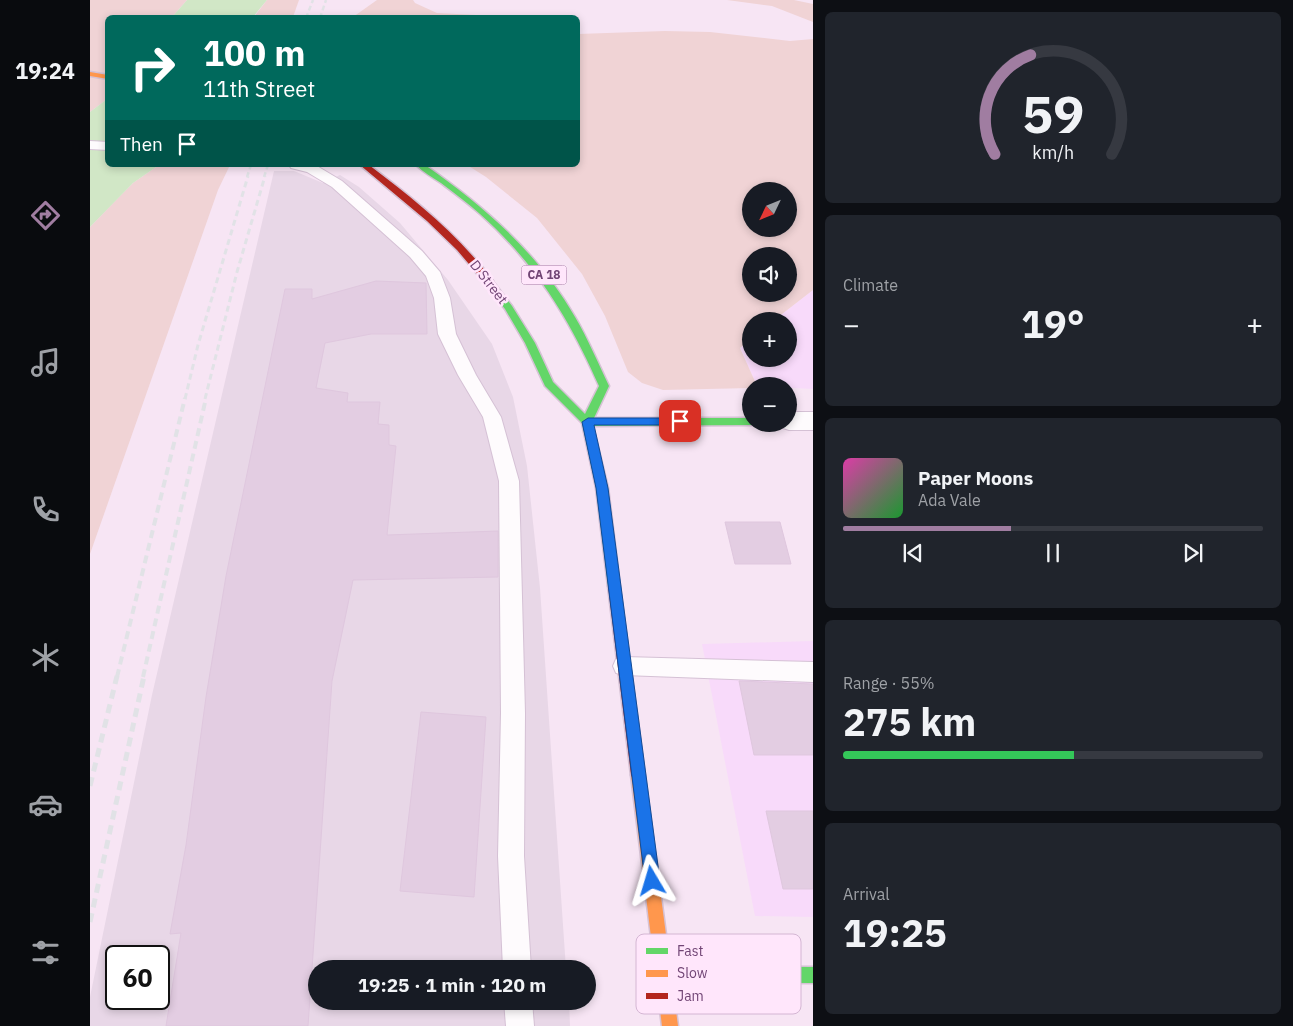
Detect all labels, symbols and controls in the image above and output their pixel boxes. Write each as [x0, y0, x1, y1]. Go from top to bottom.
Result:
text: 100 m [203, 30, 306, 76]
icon: right [120, 35, 185, 100]
text: 19:24 [15, 56, 75, 85]
text: 11th Street [203, 74, 315, 103]
text: 59 [1022, 80, 1084, 147]
icon: arrive [173, 130, 201, 158]
text: Then [120, 132, 163, 156]
text: km/h [1032, 141, 1074, 164]
north arrow [742, 182, 798, 238]
map controls [742, 182, 797, 432]
icon: directions [28, 198, 63, 233]
button: sound [742, 247, 797, 302]
street label: D Street [466, 256, 512, 308]
road number: CA 18 [522, 266, 566, 284]
text: Climate [843, 275, 898, 295]
text: 19° [1021, 299, 1085, 348]
text: − [843, 306, 860, 343]
text: + [1246, 306, 1263, 343]
button: + [742, 312, 797, 367]
icon: music [28, 345, 63, 380]
button: − [742, 377, 797, 432]
pin [659, 400, 701, 442]
icon: arrive [666, 407, 694, 435]
text: Paper Moons [918, 466, 1033, 490]
text: Ada Vale [918, 490, 981, 510]
icon: phone [28, 492, 63, 527]
icon: previous [899, 539, 927, 567]
icon: pause [1039, 539, 1067, 567]
icon: next [1179, 539, 1207, 567]
icon: climate [28, 640, 63, 675]
text: Range · 55% [843, 673, 935, 693]
text: 275 km [843, 697, 976, 746]
icon: car [28, 787, 63, 822]
position arrow [625, 854, 677, 906]
text: Arrival [843, 884, 890, 904]
text: 19:25 [843, 908, 947, 957]
legend [636, 934, 801, 1014]
icon: filters [28, 935, 63, 970]
text: Fast [677, 942, 703, 960]
speed limit sign: 60 [105, 945, 170, 1010]
text: Slow [677, 964, 708, 982]
text: 19:25 · 1 min · 120 m [358, 973, 546, 997]
text: Jam [677, 987, 704, 1005]

